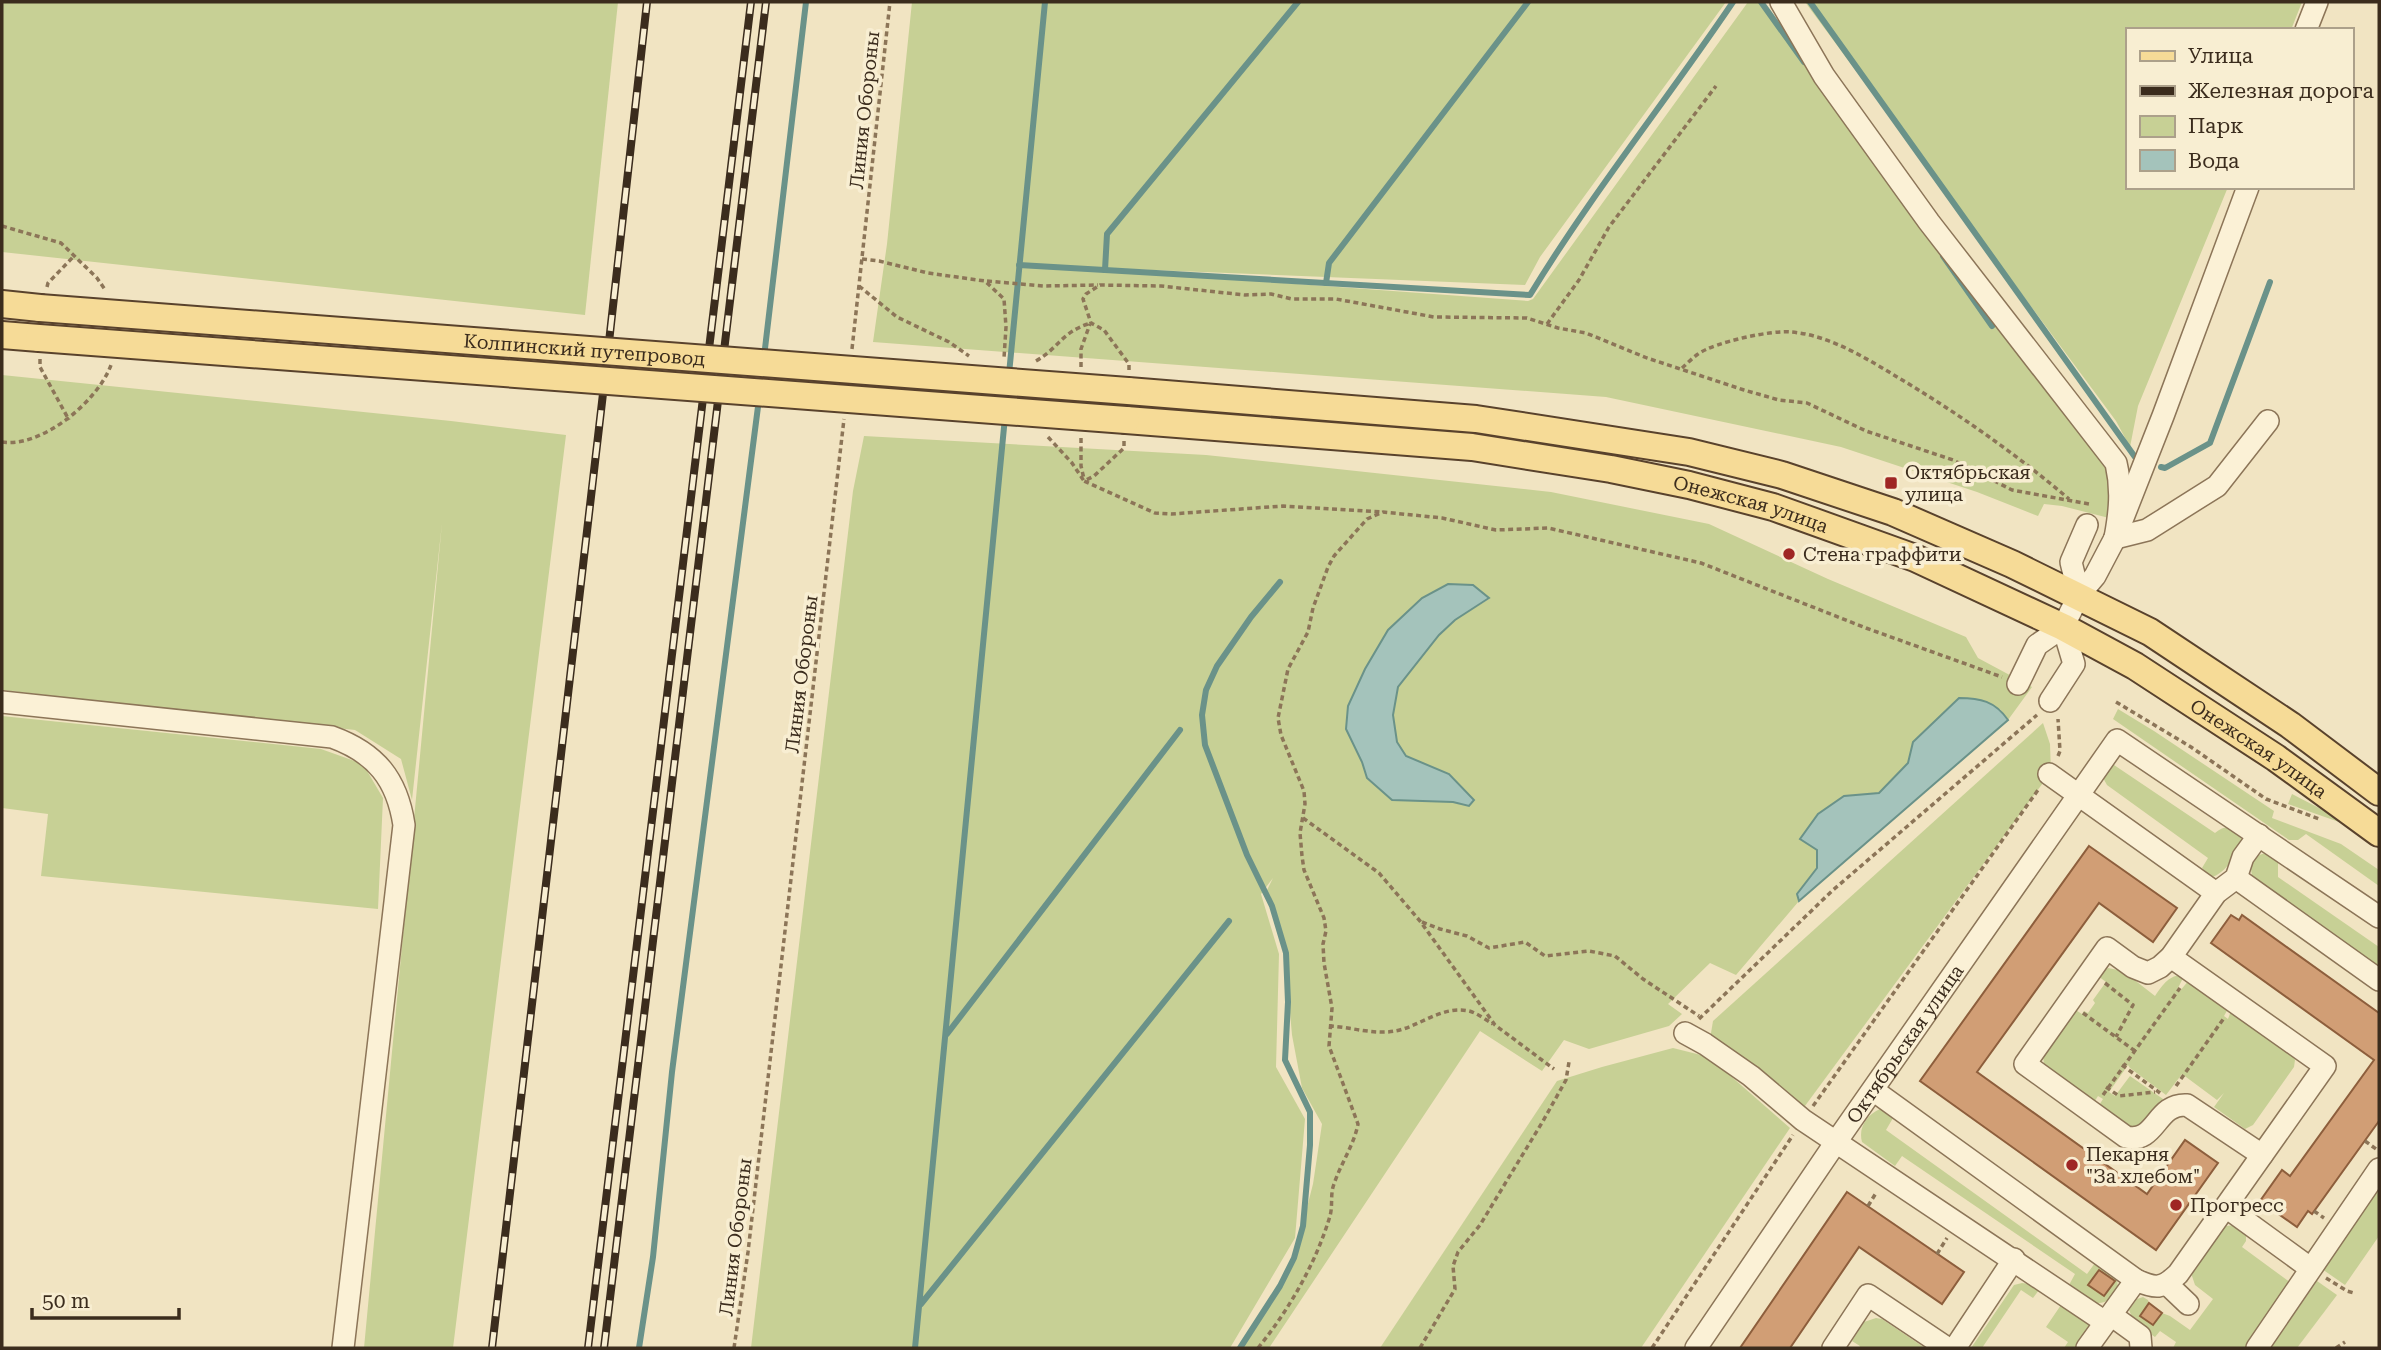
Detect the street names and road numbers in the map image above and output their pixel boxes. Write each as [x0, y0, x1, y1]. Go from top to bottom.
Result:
street label: Линия Обороны [845, 30, 884, 190]
street label: Колпинский путепровод [463, 329, 706, 371]
street label: Онежская улица [1671, 471, 1832, 538]
street label: Линия Обороны [780, 594, 823, 754]
street label: Онежская улица [2186, 694, 2332, 804]
street label: Октябрьская улица [1842, 960, 1969, 1128]
street label: Линия Обороны [714, 1157, 757, 1317]

